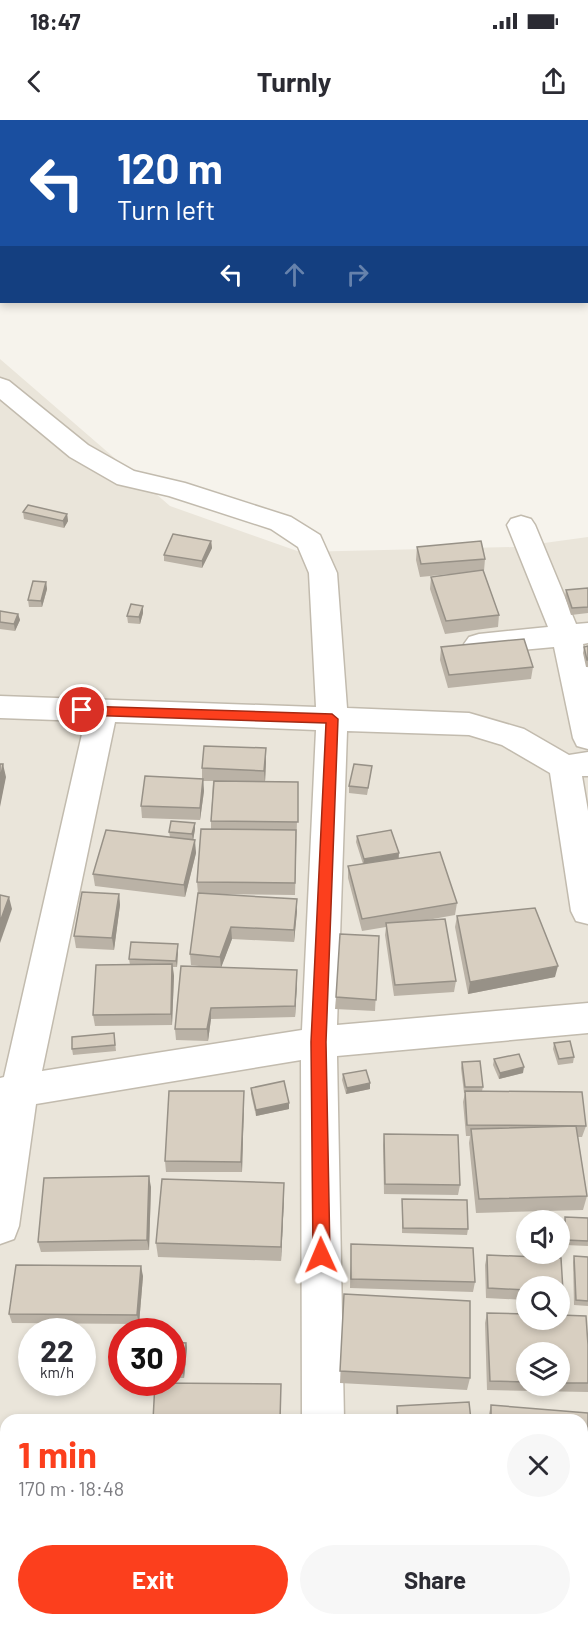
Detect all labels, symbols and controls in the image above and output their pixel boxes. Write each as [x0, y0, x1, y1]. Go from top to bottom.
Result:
text: 18:47 [30, 8, 80, 34]
icon: back [18, 65, 51, 98]
text: Turnly [257, 65, 331, 97]
icon: share [537, 65, 570, 98]
text: 120 m [117, 142, 223, 192]
icon: left [18, 144, 96, 222]
text: Turn left [117, 193, 215, 225]
icon: left [215, 258, 248, 291]
icon: ahead [278, 258, 311, 291]
icon: right [341, 258, 374, 291]
pin [56, 684, 107, 735]
icon: arrive [65, 693, 98, 726]
map controls [516, 1210, 570, 1396]
button: sound [516, 1210, 570, 1264]
position arrow [289, 1223, 353, 1287]
button: search [516, 1276, 570, 1330]
speed limit sign: 30 [108, 1318, 186, 1396]
text: 22 [40, 1332, 74, 1368]
button: layers [516, 1342, 570, 1396]
text: km/h [40, 1363, 74, 1381]
text: 1 min [18, 1432, 97, 1475]
button: close [507, 1434, 570, 1497]
text: 170 m · 18:48 [18, 1476, 124, 1500]
button: Exit [18, 1545, 288, 1614]
button: Share [300, 1545, 570, 1614]

